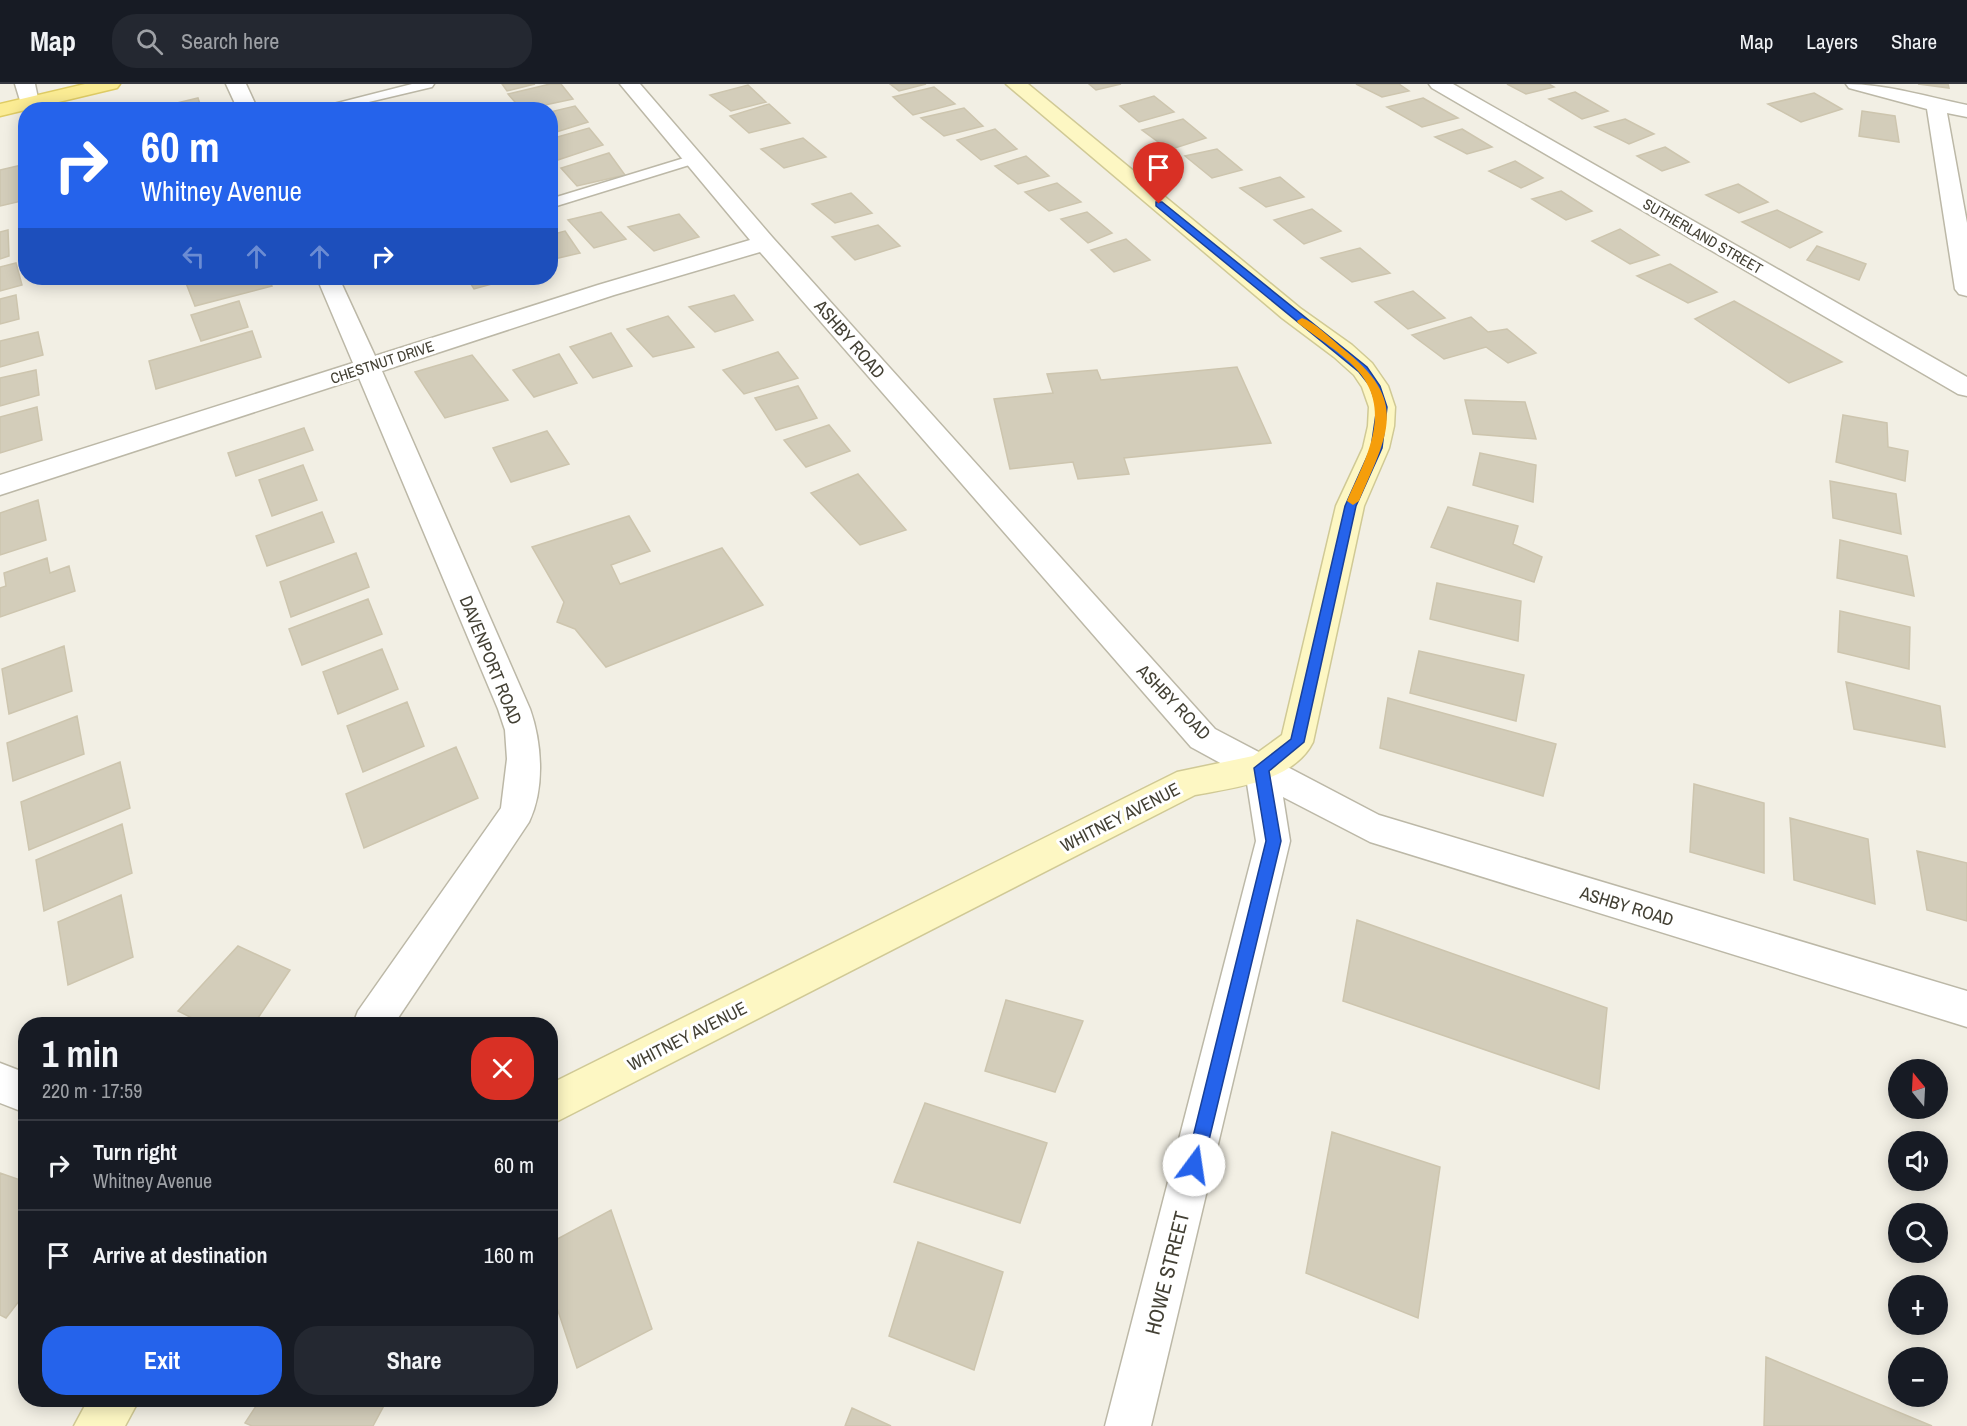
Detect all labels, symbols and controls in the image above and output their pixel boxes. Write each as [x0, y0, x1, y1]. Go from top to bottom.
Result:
search box [112, 14, 532, 68]
text: Map [30, 22, 76, 60]
icon: search [133, 25, 166, 58]
text: Search here [181, 26, 279, 56]
text: Map [1740, 27, 1773, 56]
text: Layers [1806, 27, 1858, 56]
text: Share [1891, 27, 1937, 56]
text: 60 m [141, 119, 220, 175]
icon: right [42, 126, 120, 204]
pin [1133, 142, 1184, 204]
icon: arrive [1142, 151, 1175, 184]
text: Whitney Avenue [141, 173, 302, 209]
street label: SUTHERLAND STREET [1639, 193, 1767, 279]
icon: left [177, 240, 210, 273]
icon: ahead [240, 240, 273, 273]
icon: ahead [303, 240, 336, 273]
icon: right [366, 240, 399, 273]
street label: ASHBY ROAD [808, 294, 891, 384]
street label: CHESTNUT DRIVE [328, 335, 436, 389]
street label: DAVENPORT ROAD [454, 592, 528, 728]
street label: ASHBY ROAD [1131, 658, 1217, 745]
street label: WHITNEY AVENUE [1056, 776, 1184, 858]
street label: ASHBY ROAD [1576, 880, 1677, 932]
street label: WHITNEY AVENUE [623, 995, 751, 1077]
text: 1 min [42, 1030, 119, 1078]
button: close [471, 1037, 534, 1100]
north arrow [1888, 1059, 1948, 1119]
map controls [1888, 1059, 1948, 1407]
text: 220 m · 17:59 [42, 1077, 142, 1104]
button: sound [1888, 1131, 1948, 1191]
position arrow [1162, 1133, 1226, 1197]
text: Turn right [93, 1137, 177, 1167]
icon: right [42, 1149, 75, 1182]
text: 60 m [494, 1150, 534, 1180]
text: Whitney Avenue [93, 1167, 212, 1194]
button: search [1888, 1203, 1948, 1263]
street label: HOWE STREET [1138, 1208, 1196, 1338]
icon: arrive [42, 1239, 75, 1272]
text: Arrive at destination [93, 1240, 267, 1270]
text: 160 m [484, 1240, 534, 1270]
button: + [1888, 1275, 1948, 1335]
button: Exit [42, 1326, 282, 1395]
button: Share [294, 1326, 534, 1395]
button: − [1888, 1347, 1948, 1407]

